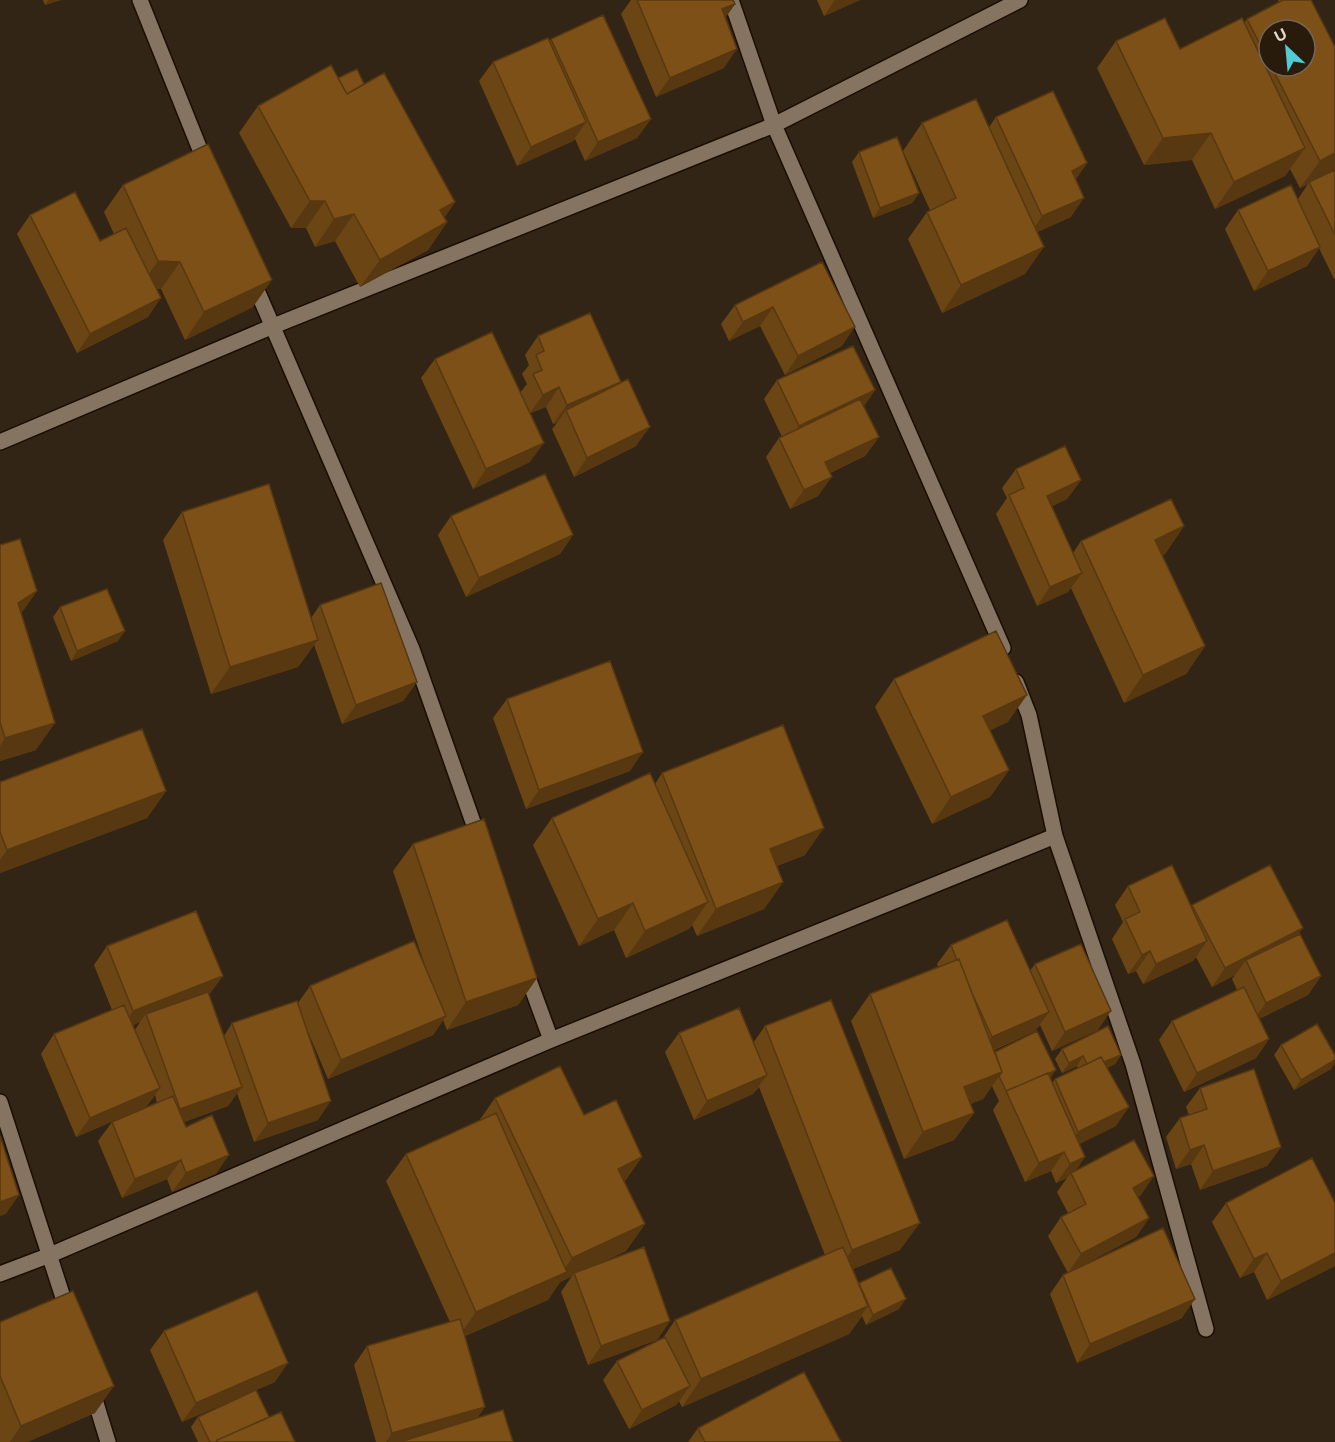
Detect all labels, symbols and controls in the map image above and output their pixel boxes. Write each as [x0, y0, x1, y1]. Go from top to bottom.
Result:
north arrow [1257, 18, 1317, 78]
text: U [1272, 25, 1290, 45]

